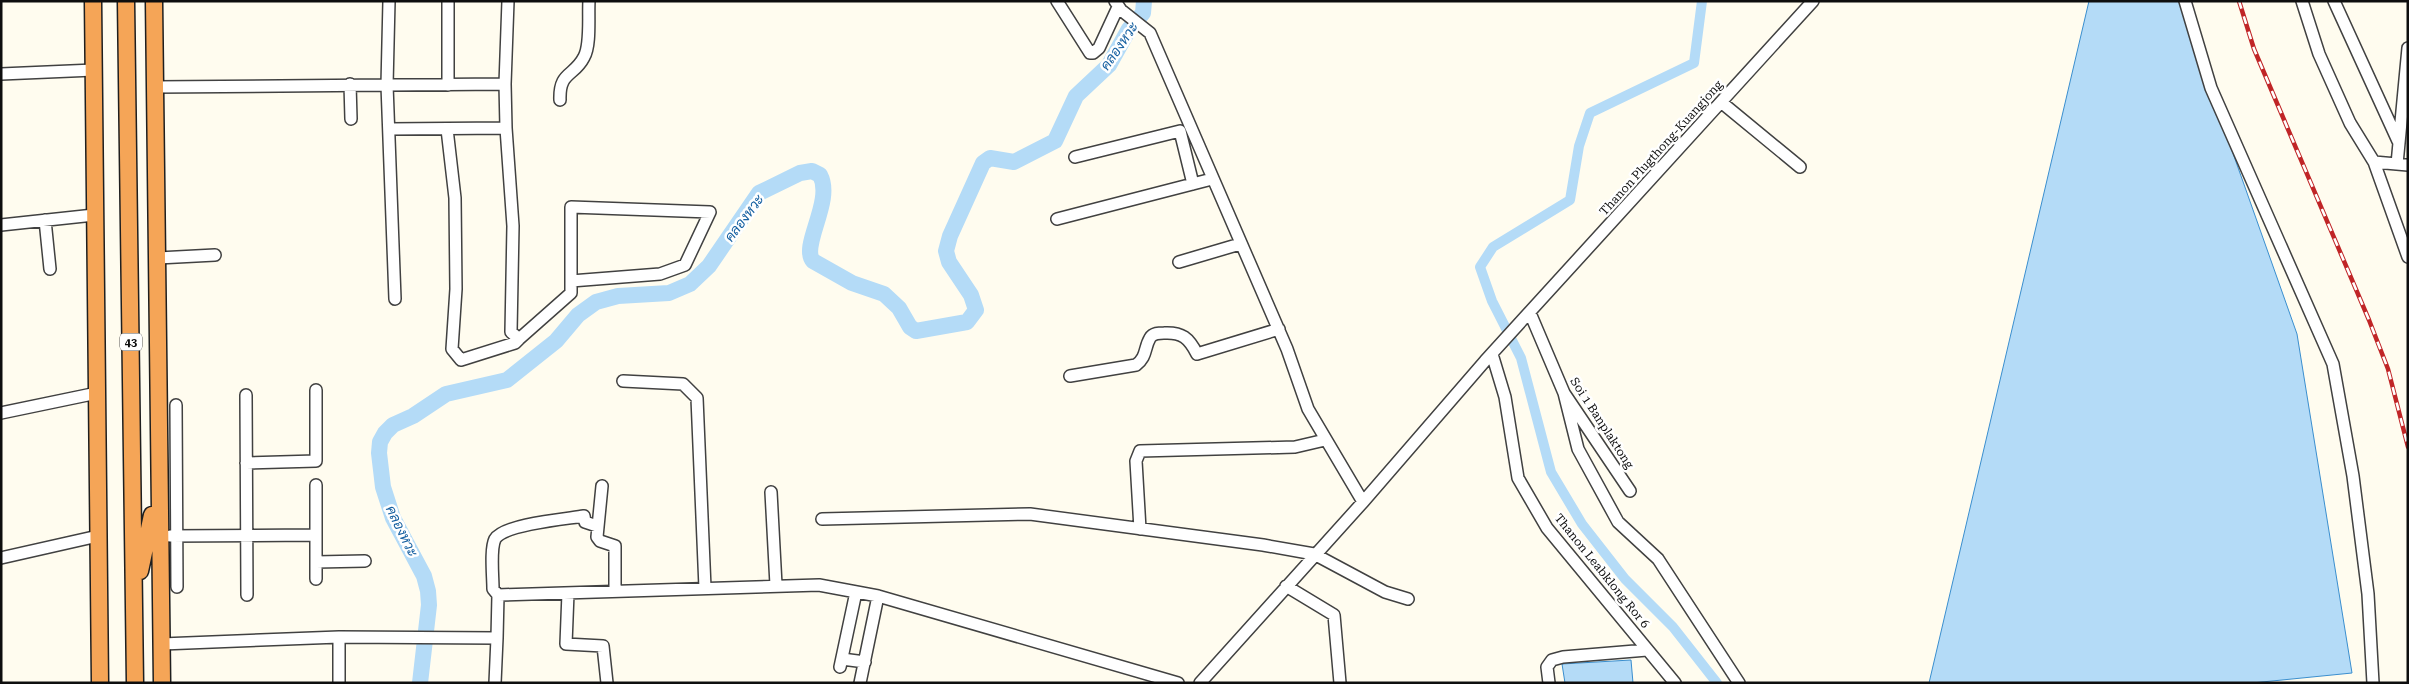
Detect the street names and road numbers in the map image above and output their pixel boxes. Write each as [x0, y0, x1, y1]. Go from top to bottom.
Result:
street label: Thanon Plugthong-Kuangjong [1597, 78, 1725, 218]
road number: 43 [120, 334, 142, 351]
street label: Soi 1 Banplaktong [1567, 375, 1637, 471]
street label: Thanon Leabklong Ror 6 [1552, 511, 1652, 631]

